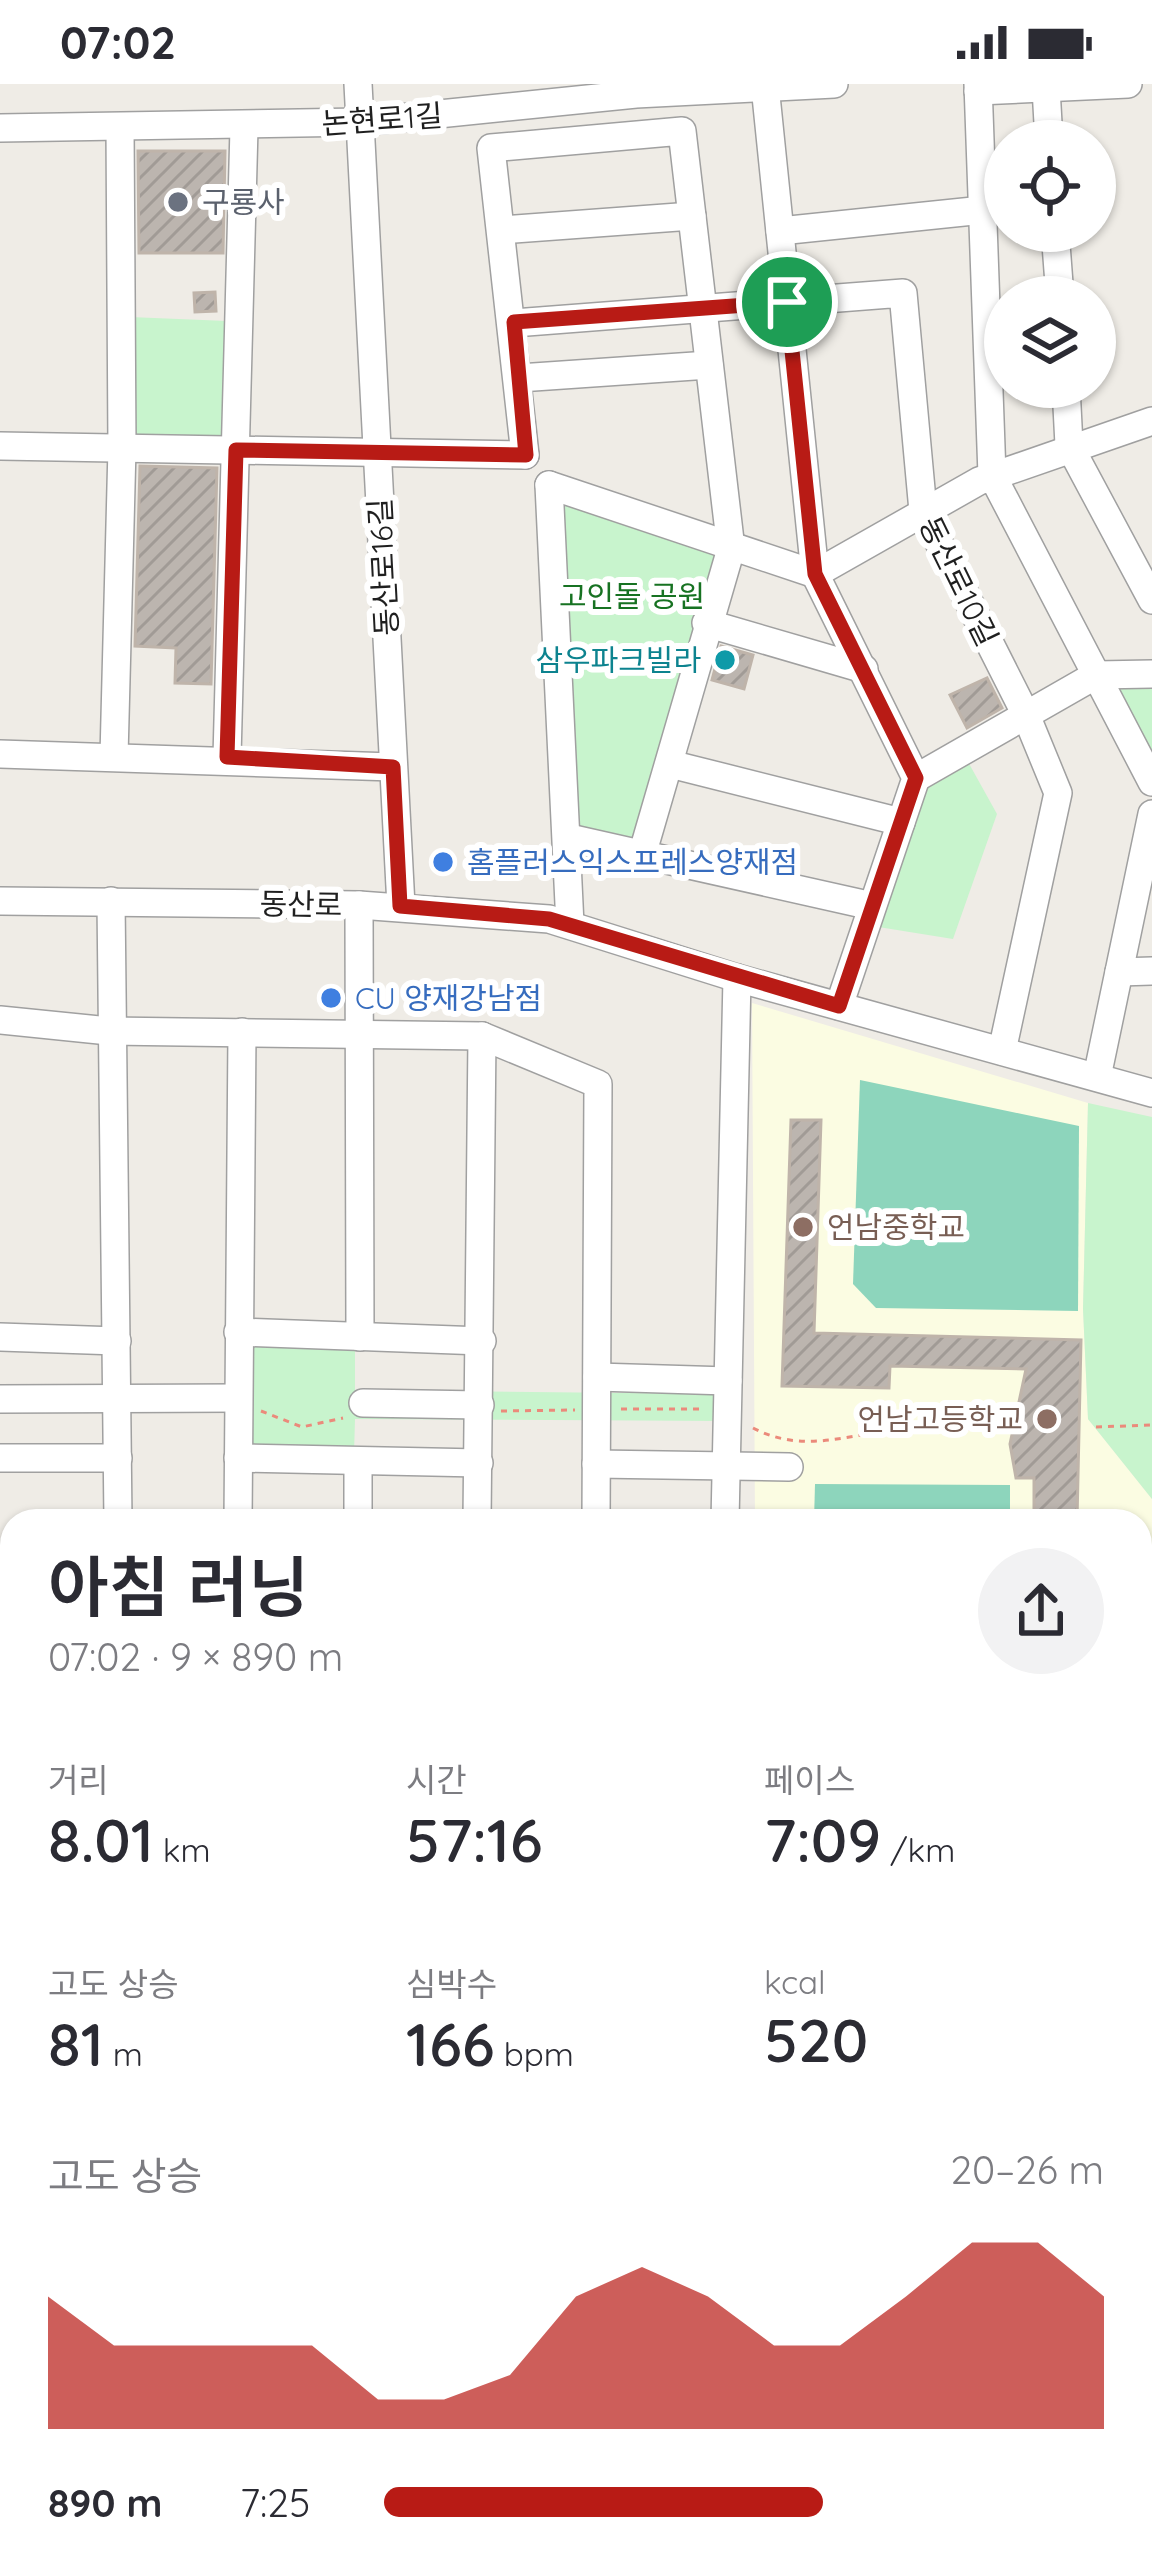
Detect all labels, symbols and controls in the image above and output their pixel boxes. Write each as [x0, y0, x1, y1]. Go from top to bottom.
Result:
text: 07:02 [60, 14, 176, 70]
street label: 논현로1길 [320, 96, 444, 142]
map controls [984, 120, 1116, 408]
button: locate [984, 120, 1116, 252]
place label: 구룡사 [202, 183, 285, 221]
marker: 구룡사 [165, 189, 191, 215]
pin [736, 251, 838, 353]
icon: arrive [754, 269, 820, 335]
button: layers [984, 276, 1116, 408]
street label: 동산로16길 [360, 497, 406, 637]
street label: 동산로10길 [911, 510, 1007, 652]
park label: 고인돌 공원 [559, 577, 705, 615]
place label: 삼우파크빌라 [535, 641, 701, 679]
marker: 삼우파크빌라 [712, 647, 738, 673]
place label: 홈플러스익스프레스양재점 [467, 843, 798, 881]
marker: 홈플러스익스프레스양재점 [430, 849, 456, 875]
street label: 동산로 [259, 884, 343, 924]
place label: CU 양재강남점 [355, 979, 542, 1017]
marker: CU 양재강남점 [318, 985, 344, 1011]
place label: 언남중학교 [827, 1208, 965, 1246]
marker: 언남중학교 [790, 1214, 816, 1240]
place label: 언남고등학교 [857, 1400, 1023, 1438]
marker: 언남고등학교 [1034, 1406, 1060, 1432]
text: 아침 러닝 [48, 1545, 309, 1628]
button: share [978, 1548, 1104, 1674]
text: 07:02 · 9 × 890 m [48, 1632, 343, 1681]
text: 거리 [48, 1759, 109, 1800]
text: 시간 [406, 1759, 467, 1800]
text: 페이스 [764, 1759, 855, 1800]
text: 8.01 [48, 1802, 154, 1877]
text: 57:16 [406, 1802, 543, 1877]
text: 7:09 [764, 1802, 881, 1877]
text: km [154, 1829, 211, 1870]
text: /km [881, 1829, 955, 1870]
text: kcal [764, 1961, 826, 2002]
text: 고도 상승 [48, 1963, 178, 2004]
text: 심박수 [406, 1963, 497, 2004]
text: 520 [764, 2002, 868, 2077]
text: 81 [48, 2006, 104, 2081]
text: 166 [406, 2006, 495, 2081]
text: m [104, 2033, 143, 2074]
text: bpm [495, 2033, 574, 2074]
text: 20–26 m [950, 2145, 1104, 2194]
text: 고도 상승 [48, 2151, 202, 2200]
text: 890 m [48, 2478, 162, 2527]
text: 7:25 [240, 2478, 310, 2527]

